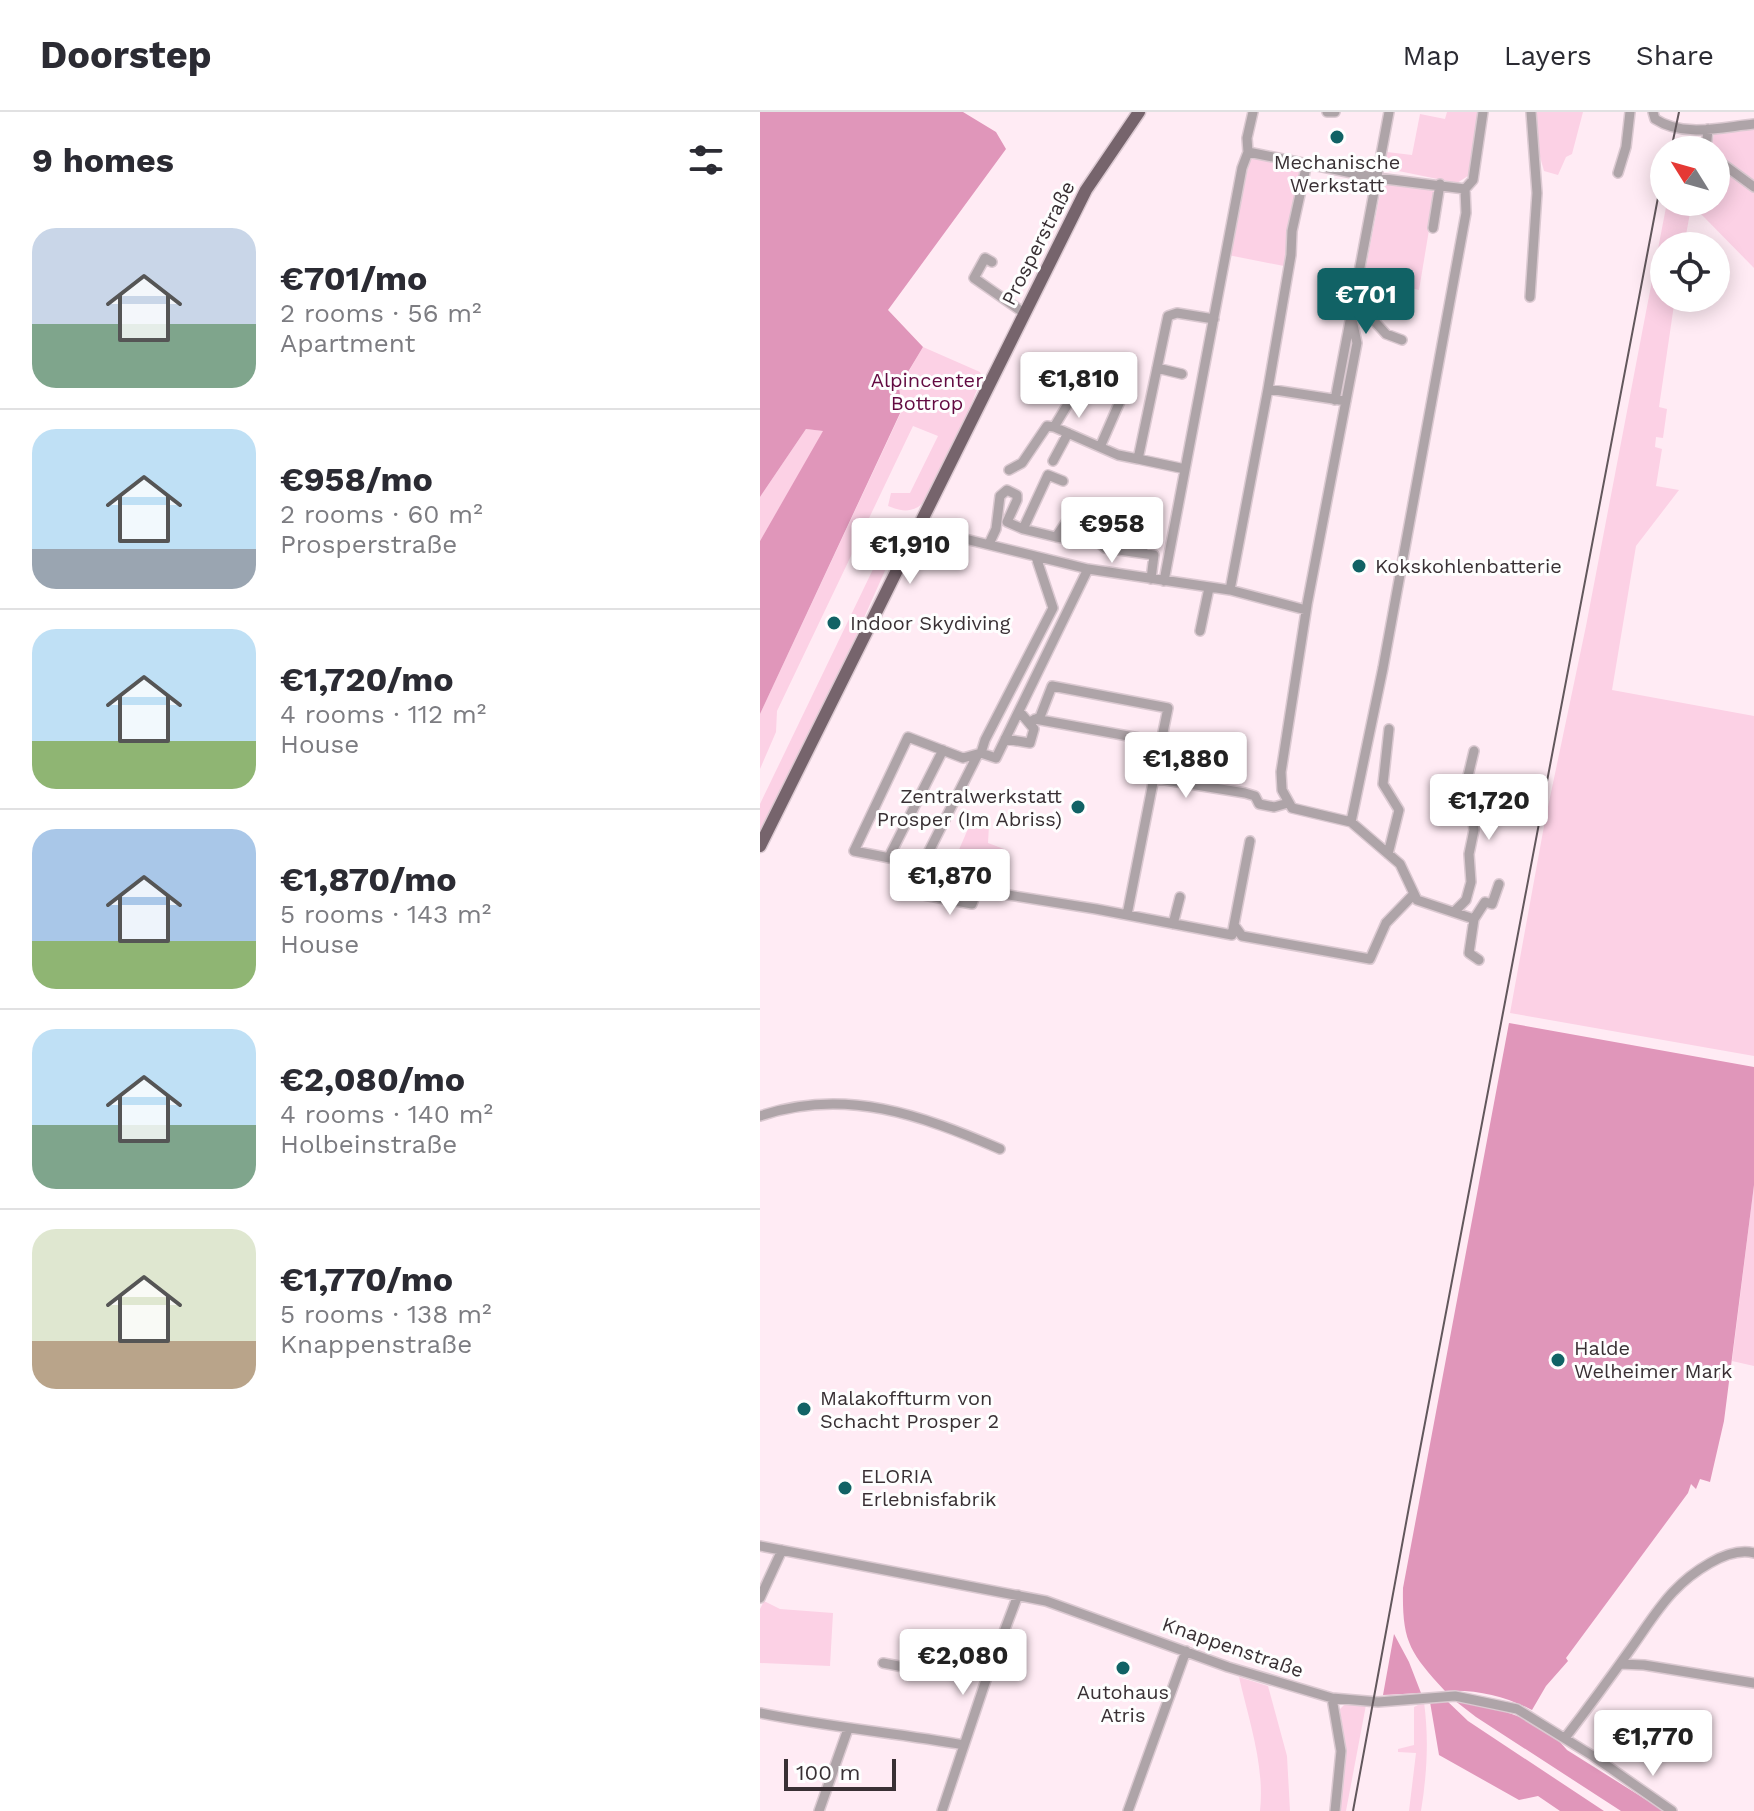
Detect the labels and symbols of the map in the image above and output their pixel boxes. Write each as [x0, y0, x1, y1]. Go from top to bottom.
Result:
marker: Mechanische Werkstatt [1328, 128, 1346, 146]
north arrow [1650, 136, 1730, 216]
place label: Mechanische Werkstatt [1274, 150, 1400, 197]
street label: Prosperstraße [996, 177, 1080, 309]
pin: €701 [1319, 268, 1413, 336]
pin: €1,810 [1014, 352, 1144, 420]
park label: Alpincenter Bottrop [871, 368, 983, 415]
pin: €958 [1065, 497, 1159, 565]
pin: €1,910 [845, 518, 975, 586]
place label: Kokskohlenbatterie [1375, 554, 1562, 578]
marker: Kokskohlenbatterie [1350, 557, 1368, 575]
place label: Indoor Skydiving [850, 611, 1011, 635]
marker: Indoor Skydiving [825, 614, 843, 632]
pin: €1,880 [1121, 732, 1251, 800]
pin: €1,720 [1424, 774, 1554, 842]
place label: Zentralwerkstatt Prosper (Im Abriss) [877, 784, 1063, 831]
marker: Zentralwerkstatt Prosper (Im Abriss) [1069, 798, 1087, 816]
pin: €1,870 [885, 849, 1015, 917]
place label: Halde Welheimer Mark [1574, 1336, 1732, 1383]
marker: Halde Welheimer Mark [1549, 1351, 1567, 1369]
place label: Malakoffturm von Schacht Prosper 2 [820, 1386, 999, 1433]
marker: Malakoffturm von Schacht Prosper 2 [795, 1400, 813, 1418]
place label: ELORIA Erlebnisfabrik [861, 1464, 996, 1511]
marker: ELORIA Erlebnisfabrik [836, 1479, 854, 1497]
street label: Knappenstraße [1159, 1612, 1307, 1682]
pin: €2,080 [898, 1629, 1028, 1697]
marker: Autohaus Atris [1114, 1659, 1132, 1677]
place label: Autohaus Atris [1077, 1680, 1169, 1727]
pin: €1,770 [1588, 1710, 1718, 1778]
scale bar [784, 1755, 896, 1791]

